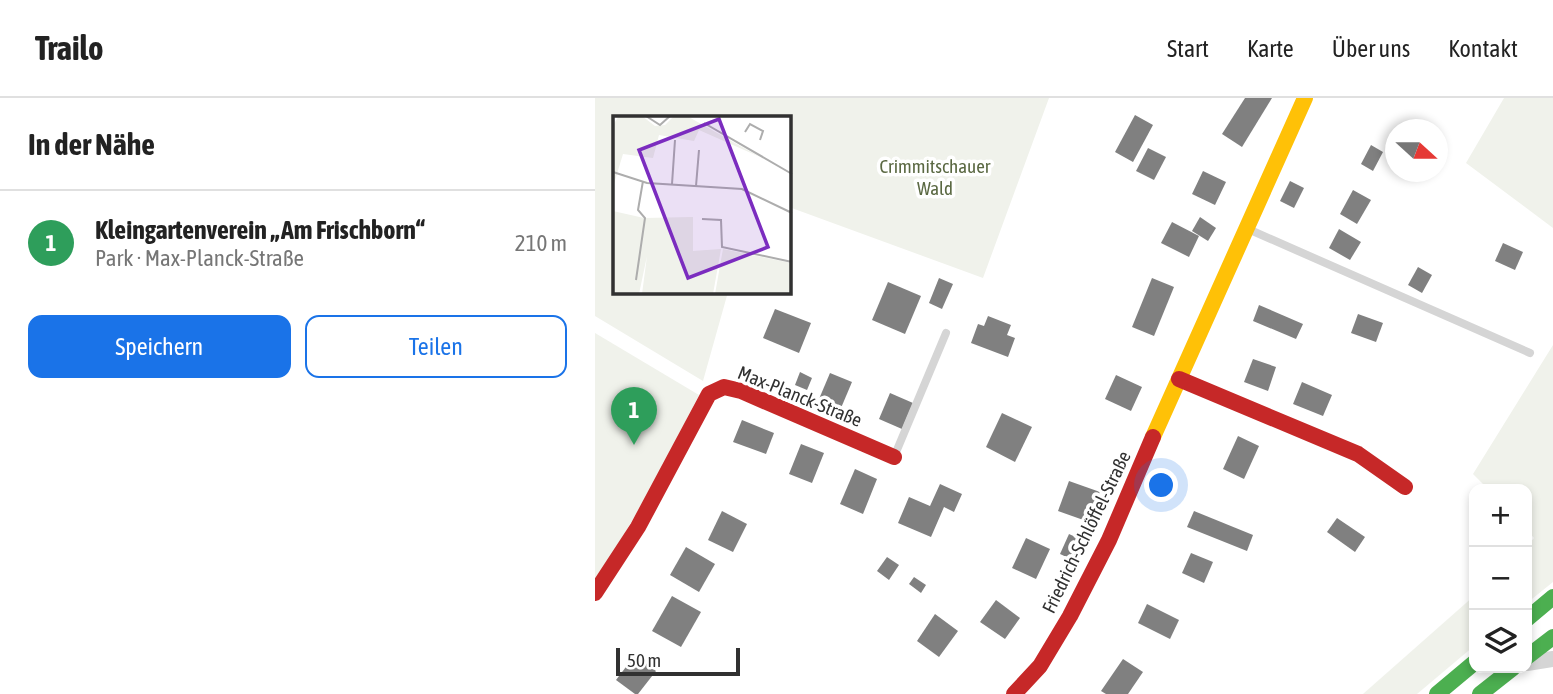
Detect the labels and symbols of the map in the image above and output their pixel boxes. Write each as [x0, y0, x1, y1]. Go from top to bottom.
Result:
inset map [613, 116, 791, 294]
north arrow [1385, 119, 1448, 182]
park label: Crimmitschauer Wald [880, 155, 991, 199]
street label: Max-Planck-Straße [735, 361, 865, 431]
pin: 1 [611, 387, 657, 445]
street label: Friedrich-Schlöffel-Straße [1037, 447, 1135, 617]
your location [1144, 468, 1178, 502]
scale bar [616, 645, 740, 677]

